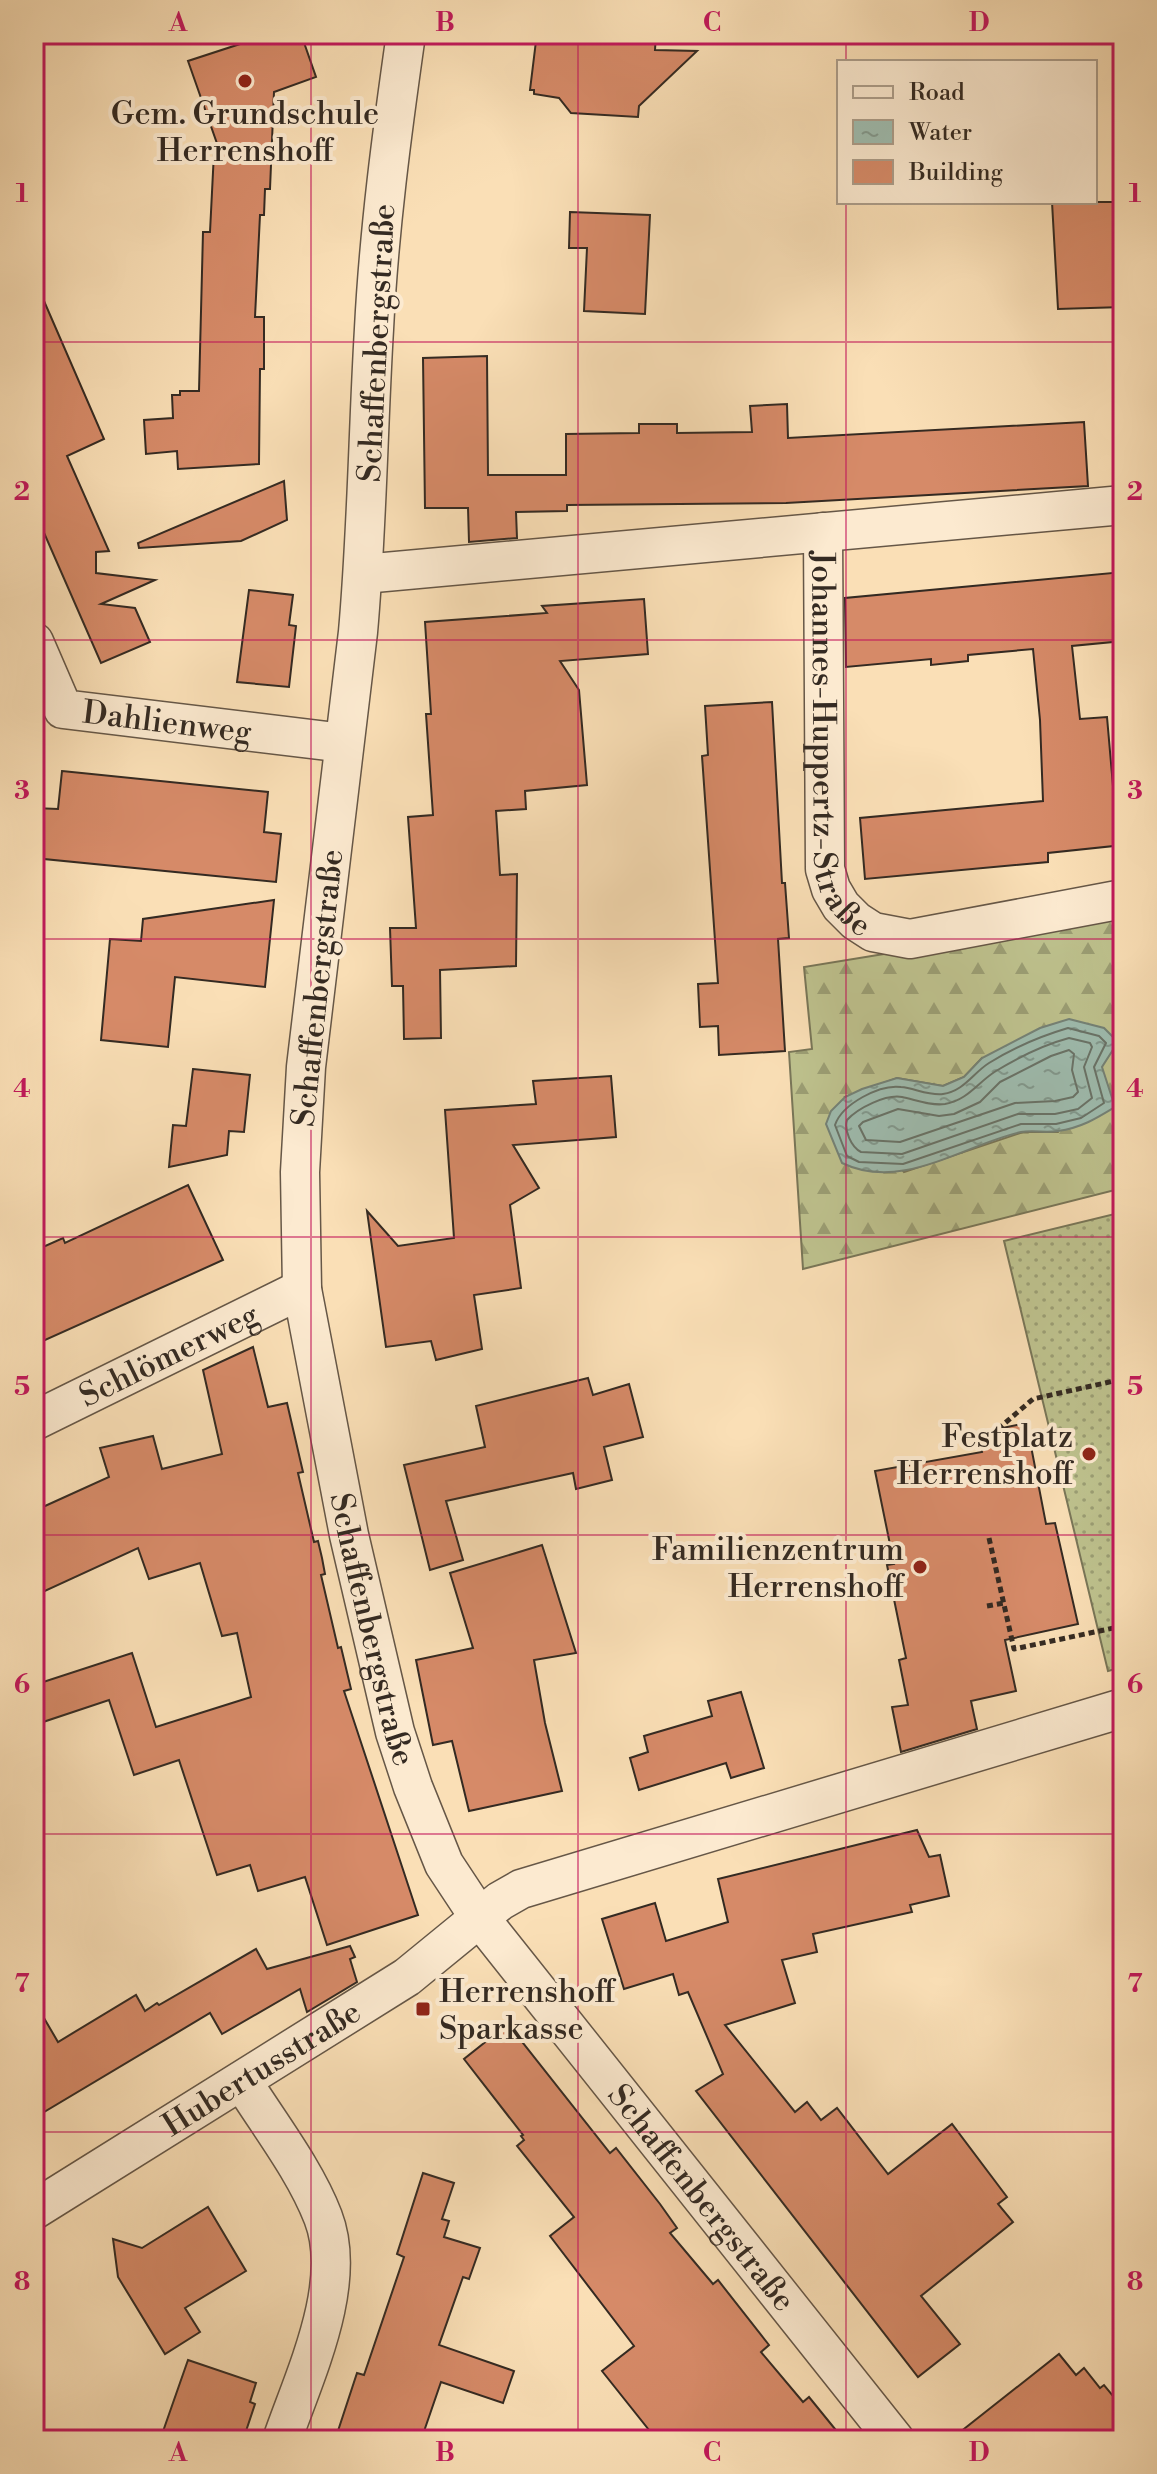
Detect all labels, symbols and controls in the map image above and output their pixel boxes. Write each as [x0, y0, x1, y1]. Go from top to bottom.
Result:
text: A [168, 7, 188, 39]
text: B [435, 7, 455, 39]
text: C [703, 7, 721, 39]
text: D [969, 7, 989, 39]
legend [837, 60, 1097, 204]
marker: Gem. Grundschule Herrenshoff [236, 72, 254, 90]
text: Road [909, 78, 965, 108]
place label: Gem. Grundschule Herrenshoff [111, 94, 379, 171]
text: Water [908, 118, 972, 148]
text: Building [908, 158, 1003, 188]
text: 1 [16, 178, 29, 210]
text: 1 [1129, 178, 1142, 210]
street label: Schaffenbergstraße [350, 203, 404, 483]
text: 2 [14, 476, 30, 508]
text: 2 [1127, 476, 1143, 508]
street label: Johannes-Huppertz-Straße [802, 550, 878, 946]
street label: Dahlienweg [80, 693, 254, 753]
text: 3 [14, 775, 30, 807]
text: 3 [1127, 775, 1143, 807]
street label: Schaffenbergstraße [284, 847, 352, 1129]
text: 4 [13, 1073, 31, 1105]
text: 4 [1126, 1073, 1144, 1105]
street label: Schlömerweg [73, 1294, 266, 1417]
text: 5 [14, 1371, 30, 1403]
text: 5 [1127, 1371, 1143, 1403]
place label: Festplatz Herrenshoff [897, 1417, 1074, 1494]
marker: Festplatz Herrenshoff [1080, 1445, 1098, 1463]
street label: Schaffenbergstraße [320, 1490, 424, 1771]
place label: Familienzentrum Herrenshoff [652, 1530, 905, 1607]
marker: Familienzentrum Herrenshoff [911, 1558, 929, 1576]
text: 6 [14, 1669, 30, 1701]
text: 6 [1127, 1669, 1143, 1701]
text: 7 [14, 1968, 30, 2000]
text: 7 [1127, 1968, 1143, 2000]
place label: Herrenshoff Sparkasse [439, 1972, 617, 2049]
street label: Hubertusstraße [155, 1992, 368, 2146]
marker: Herrenshoff Sparkasse [414, 2000, 432, 2018]
street label: Schaffenbergstraße [599, 2076, 804, 2320]
text: 8 [14, 2266, 30, 2298]
text: 8 [1127, 2266, 1143, 2298]
text: A [168, 2437, 188, 2469]
text: B [435, 2437, 455, 2469]
text: C [703, 2437, 721, 2469]
text: D [969, 2437, 989, 2469]

